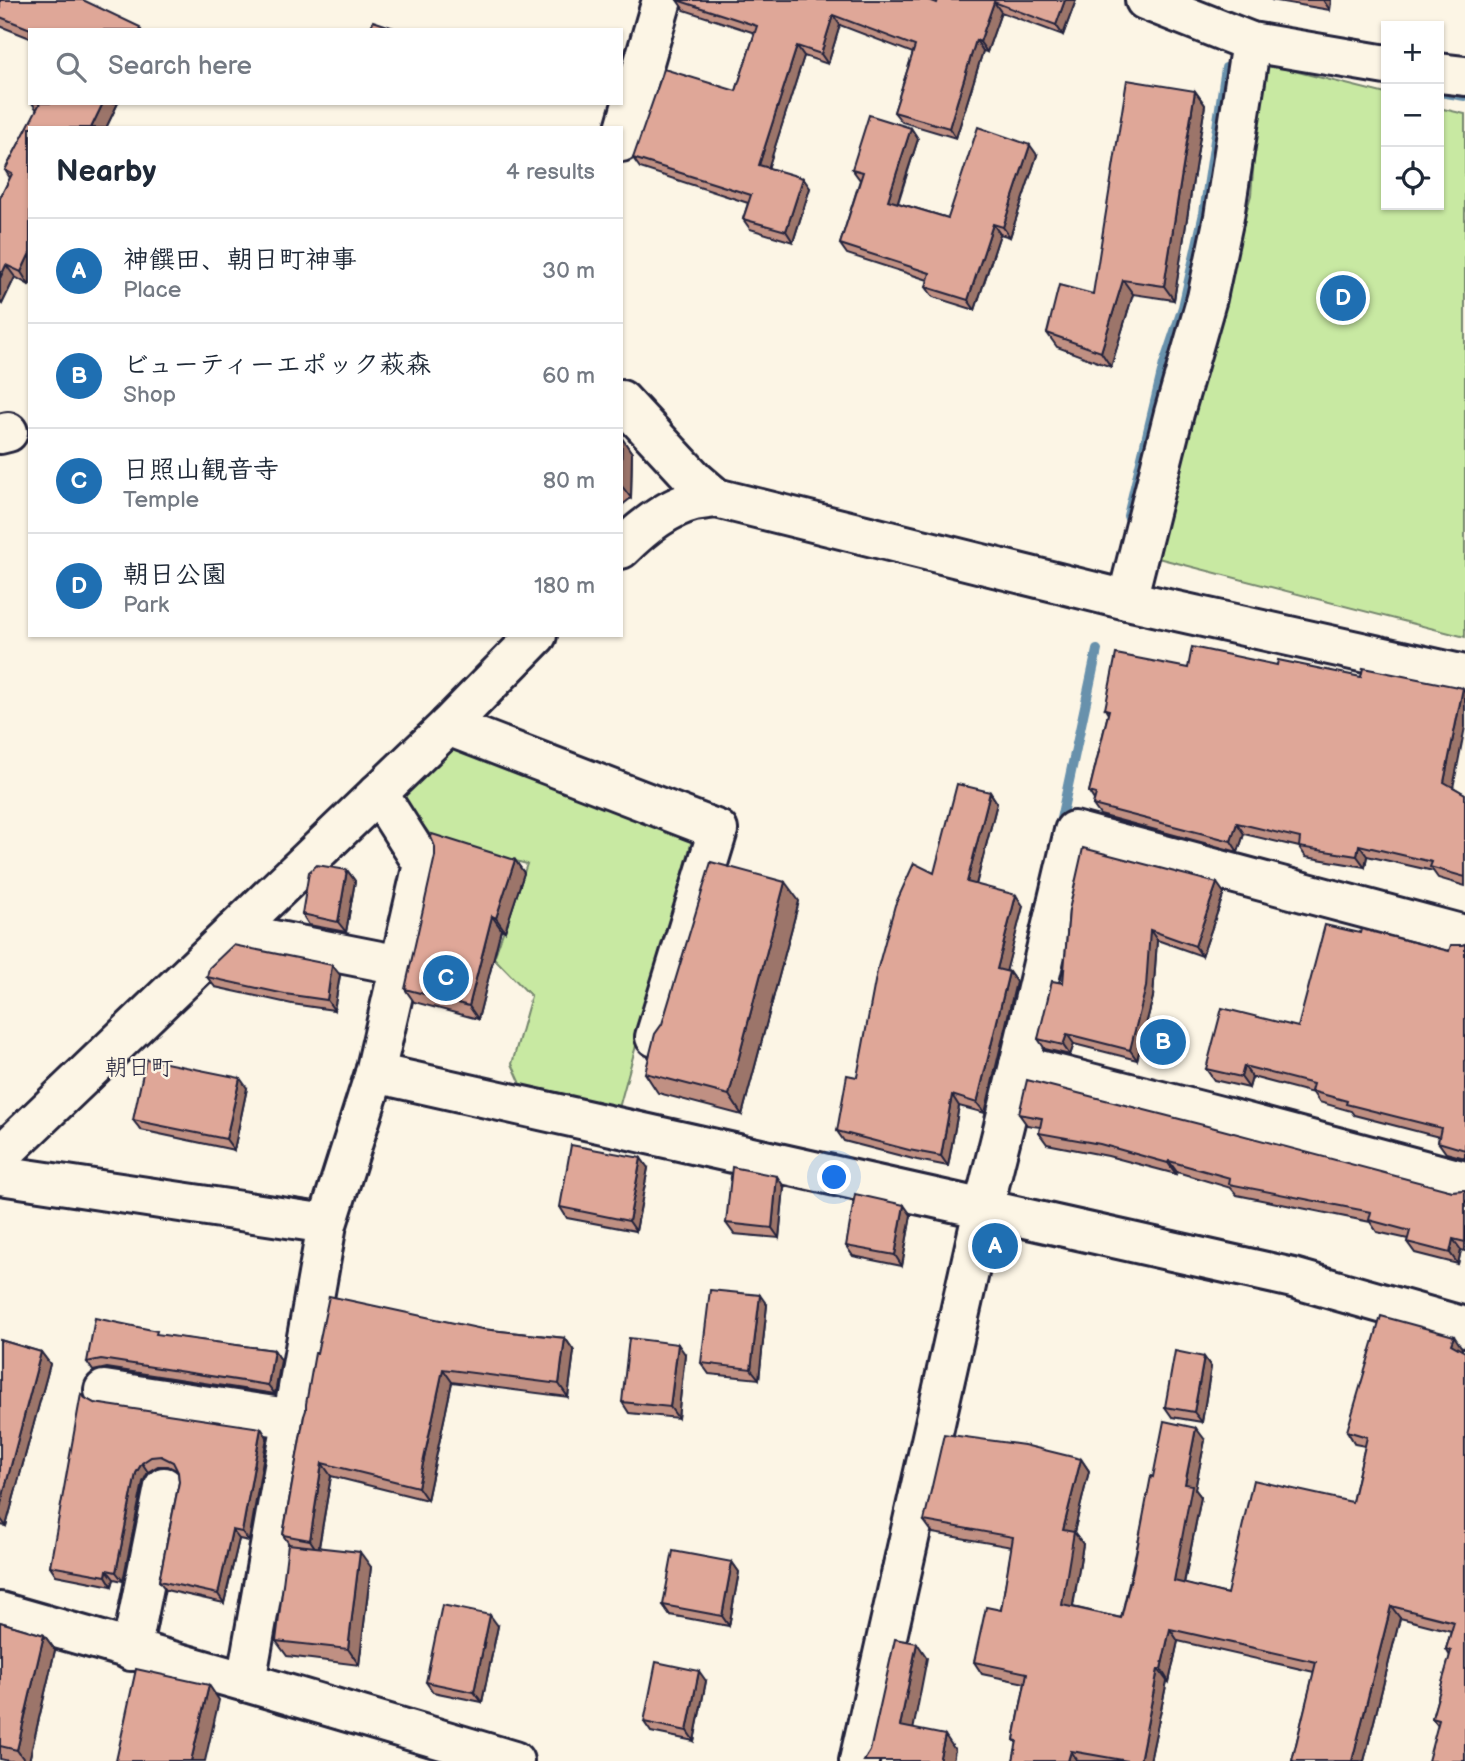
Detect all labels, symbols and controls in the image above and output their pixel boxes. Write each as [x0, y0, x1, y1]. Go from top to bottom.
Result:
map controls [1381, 21, 1444, 210]
button: + [1381, 21, 1444, 84]
search box [28, 28, 623, 105]
icon: search [52, 48, 90, 86]
text: Search here [108, 51, 252, 82]
button: − [1381, 84, 1444, 147]
button: locate [1381, 147, 1444, 210]
text: Nearby [56, 154, 156, 190]
text: 4 results [506, 158, 595, 186]
text: 神饌田、朝日町神事 [123, 245, 357, 276]
text: A [72, 257, 86, 285]
text: 30 m [542, 257, 595, 285]
pin: D [1320, 272, 1366, 324]
text: Place [123, 276, 181, 304]
text: ビューティーエポック萩森 [123, 350, 431, 381]
text: B [71, 362, 87, 390]
text: 60 m [542, 362, 595, 390]
text: Shop [123, 381, 176, 409]
text: 日照山観音寺 [123, 455, 279, 486]
text: C [71, 467, 87, 495]
text: 80 m [543, 467, 595, 495]
text: Temple [123, 486, 199, 514]
text: 朝日公園 [123, 560, 227, 591]
text: D [71, 572, 87, 600]
text: 180 m [534, 572, 595, 600]
text: Park [123, 591, 169, 619]
pin: C [423, 952, 469, 1004]
pin: B [1140, 1016, 1186, 1068]
district label: 朝日町 [105, 1054, 174, 1082]
your location [817, 1160, 851, 1194]
pin: A [972, 1220, 1018, 1272]

